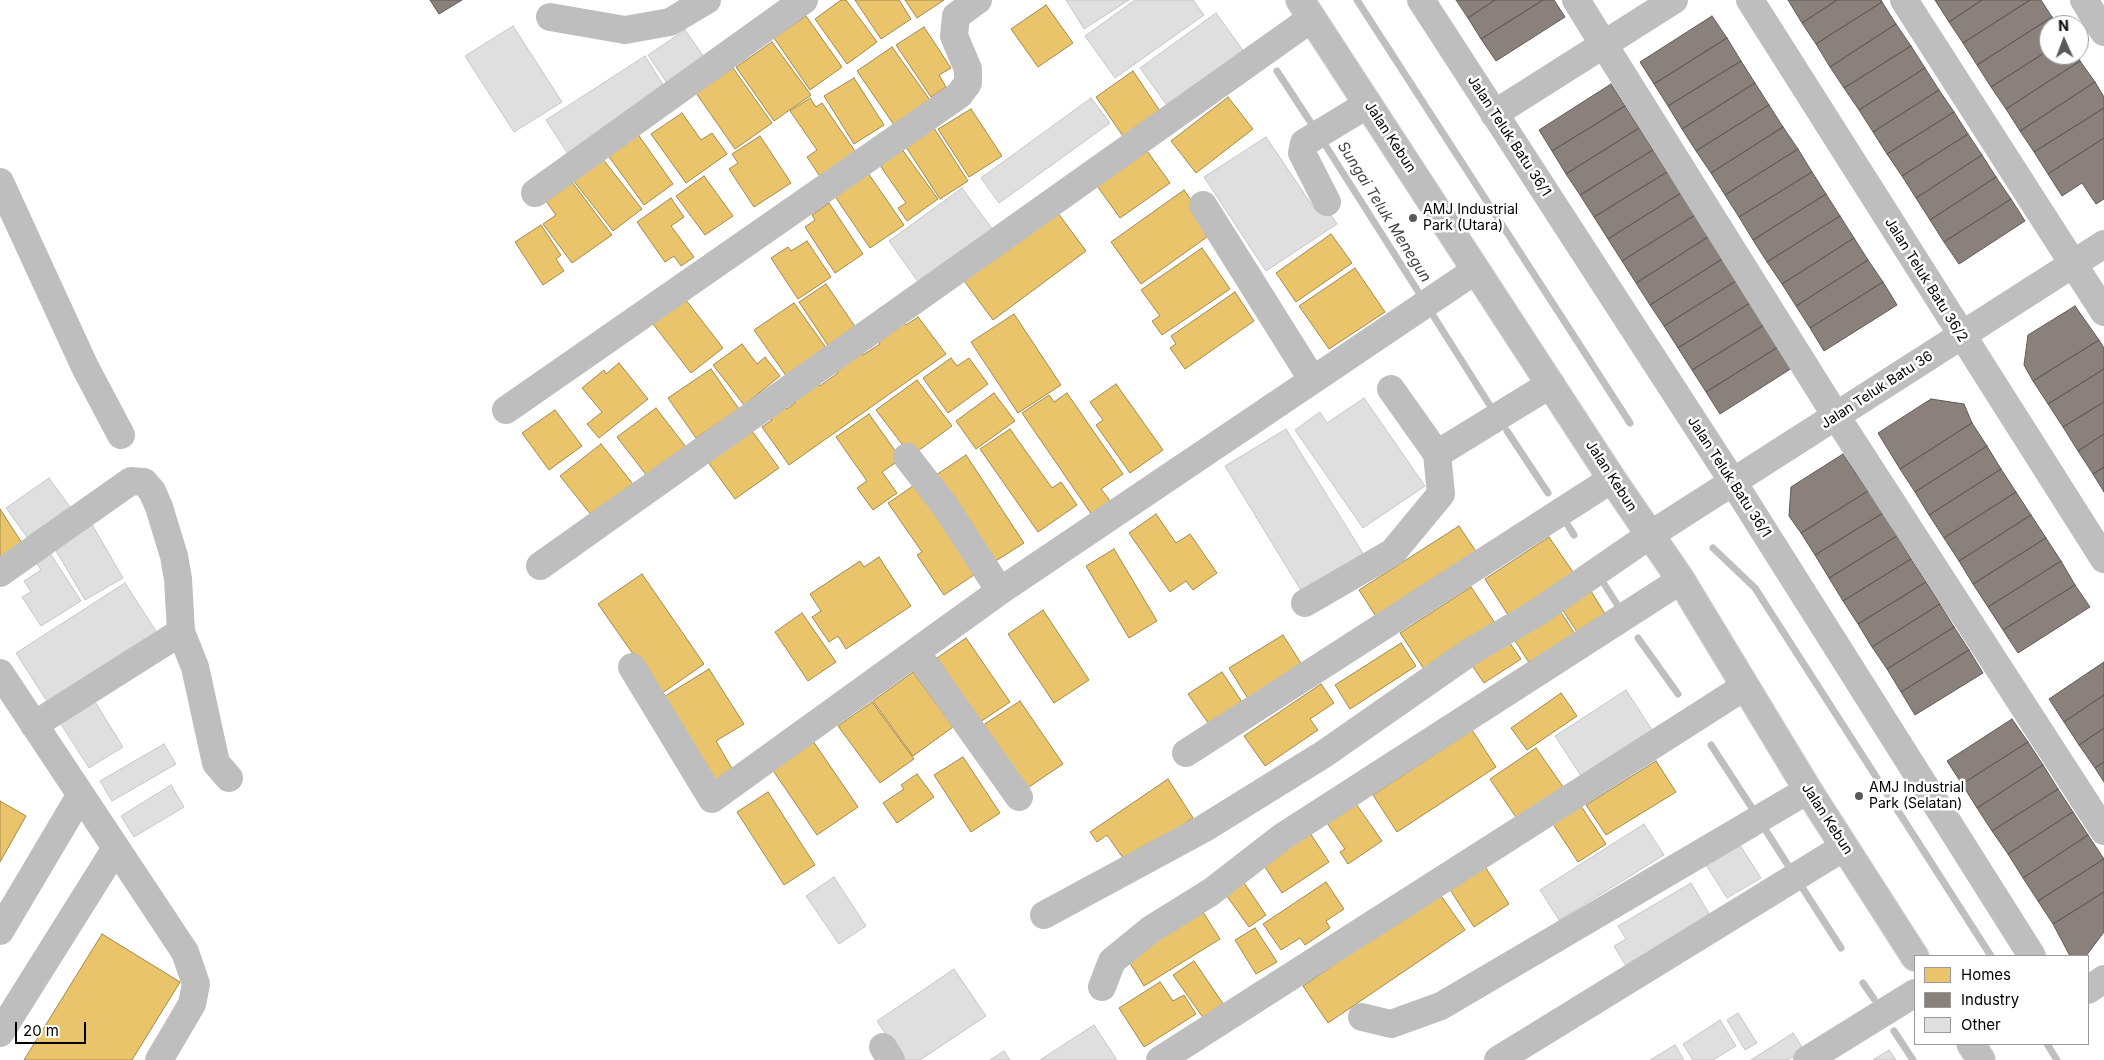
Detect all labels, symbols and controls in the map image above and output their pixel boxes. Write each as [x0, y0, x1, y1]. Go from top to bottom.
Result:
north arrow [2039, 15, 2089, 65]
text: N [2058, 17, 2069, 34]
street label: Jalan Teluk Batu 36/1 [1464, 72, 1554, 200]
street label: Jalan Kebun [1361, 98, 1419, 176]
water label: Sungai Teluk Menegun [1333, 138, 1435, 286]
place label: AMJ Industrial Park (Utara) [1423, 202, 1518, 234]
marker: AMJ Industrial Park (Utara) [1407, 212, 1419, 224]
street label: Jalan Teluk Batu 36/2 [1881, 215, 1971, 345]
street label: Jalan Teluk Batu 36 [1818, 348, 1936, 432]
street label: Jalan Teluk Batu 36/1 [1684, 413, 1774, 541]
street label: Jalan Kebun [1582, 437, 1640, 515]
street label: Jalan Kebun [1798, 780, 1856, 858]
place label: AMJ Industrial Park (Selatan) [1869, 780, 1964, 812]
marker: AMJ Industrial Park (Selatan) [1853, 790, 1865, 802]
legend [1914, 955, 2089, 1045]
text: Homes [1961, 965, 2011, 984]
text: Industry [1961, 990, 2019, 1009]
scale bar [18, 1012, 89, 1044]
text: Other [1961, 1015, 2001, 1034]
text: 20 m [23, 1021, 59, 1040]

